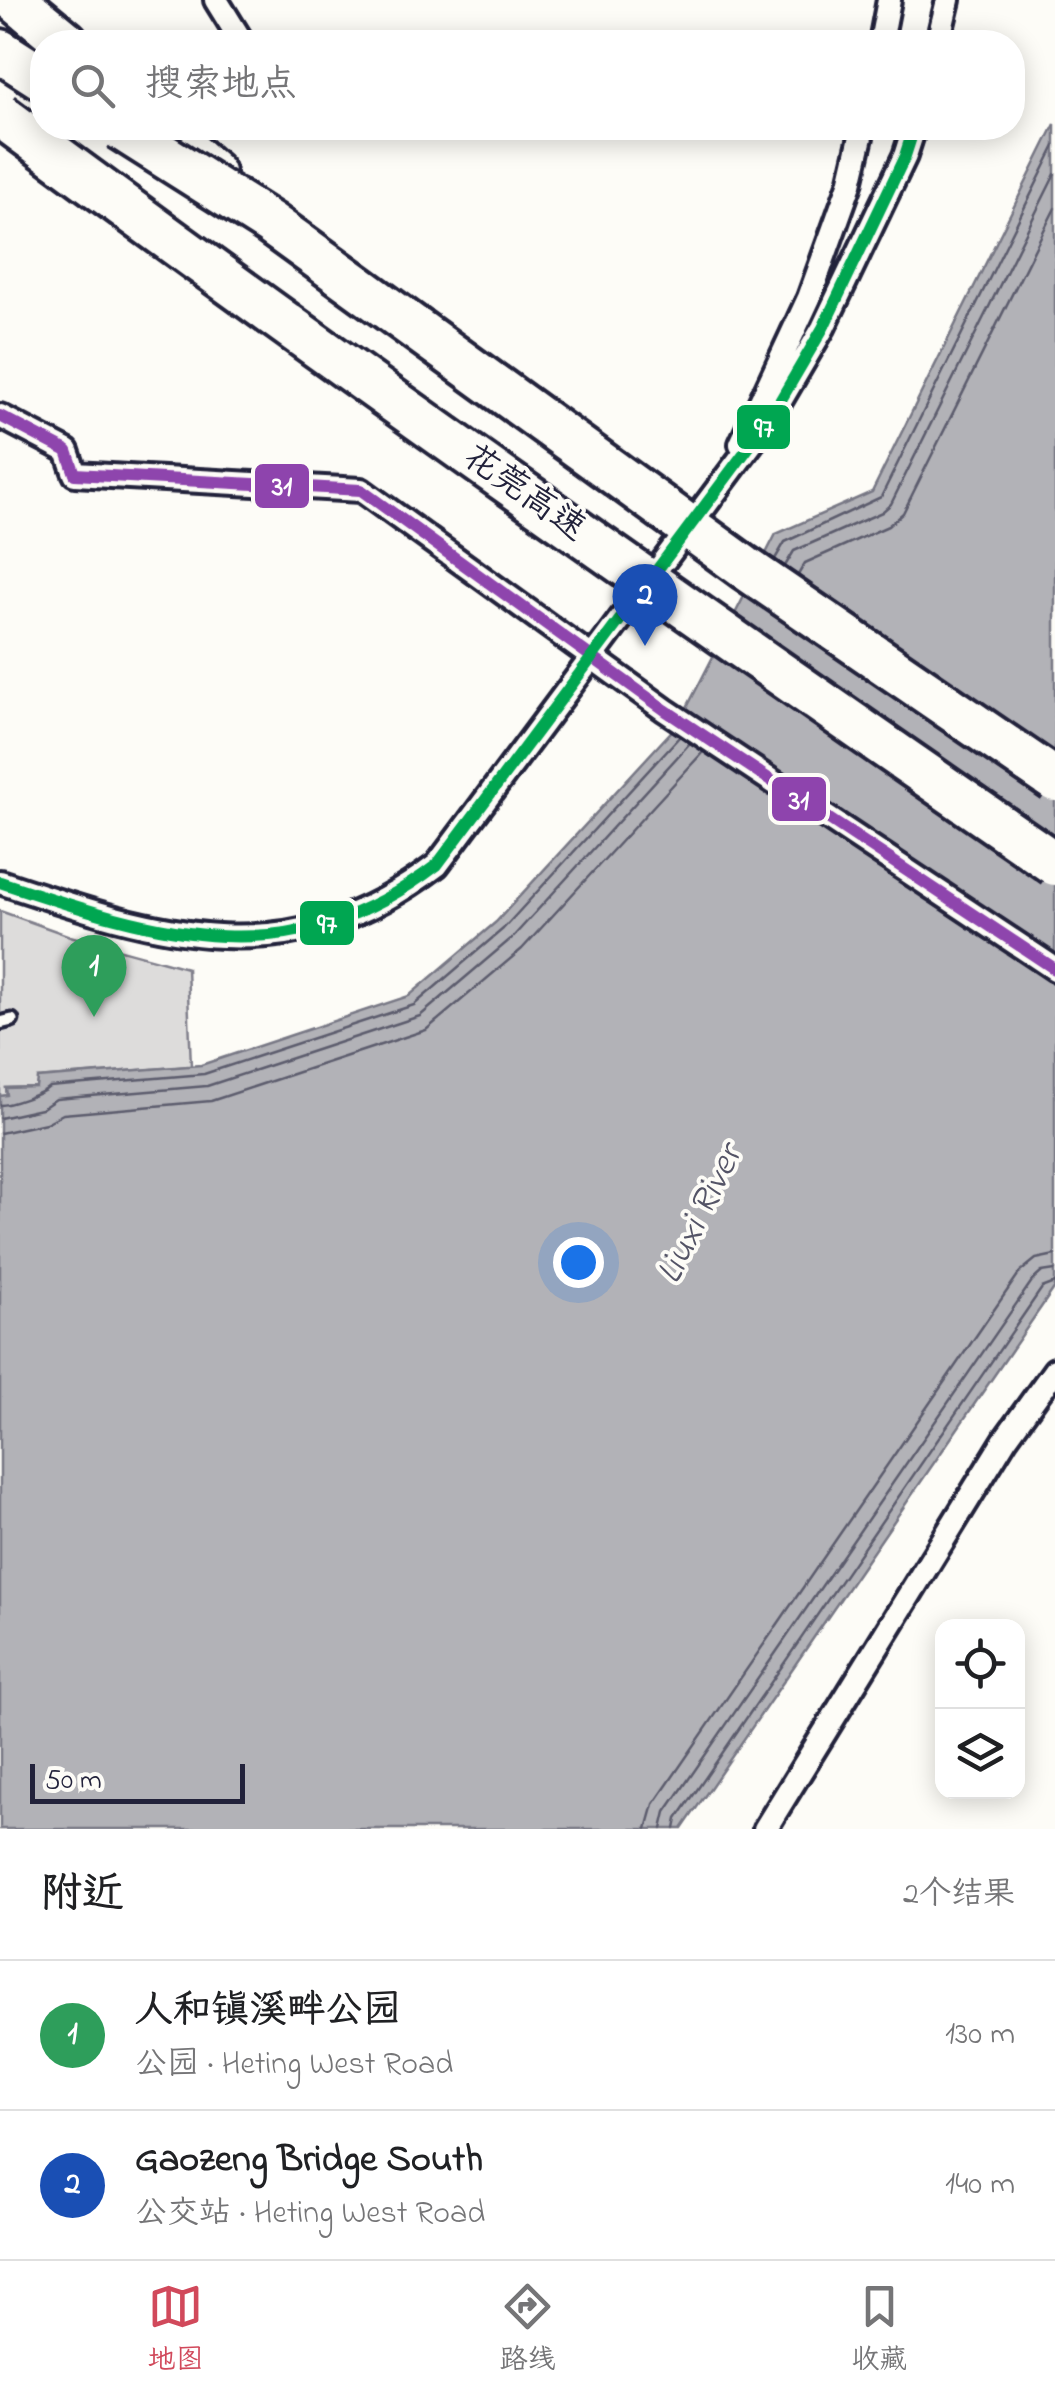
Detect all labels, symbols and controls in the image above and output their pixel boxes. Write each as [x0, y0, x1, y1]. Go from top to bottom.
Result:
search box [30, 30, 1025, 140]
icon: search [65, 58, 120, 113]
text: 搜索地点 [145, 58, 297, 114]
line badge: 97 [735, 403, 792, 451]
text: 97 [753, 410, 774, 451]
street label: 花莞高速 [452, 433, 596, 555]
line badge: 31 [253, 462, 311, 510]
text: 31 [271, 468, 292, 509]
pin: 2 [612, 564, 678, 646]
line badge: 31 [770, 775, 828, 823]
text: 31 [788, 782, 809, 823]
line badge: 97 [298, 899, 356, 947]
text: 97 [316, 906, 337, 947]
pin: 1 [62, 934, 126, 1017]
water label: Liuxi River [643, 1132, 761, 1294]
your location [553, 1237, 604, 1288]
map controls [935, 1619, 1025, 1799]
button: locate [935, 1619, 1025, 1709]
button: layers [935, 1709, 1025, 1799]
scale bar [30, 1759, 245, 1804]
text: 50 m [45, 1761, 102, 1802]
text: 附近 [40, 1865, 124, 1926]
text: 2个结果 [903, 1872, 1015, 1919]
text: 人和镇溪畔公园 [135, 1984, 401, 2040]
text: 1 [67, 2012, 78, 2059]
text: 130 m [945, 2012, 1015, 2059]
text: 公园 · Heting West Road [135, 2042, 453, 2089]
text: Gaozeng Bridge South [135, 2133, 483, 2189]
text: 2 [65, 2162, 80, 2209]
text: 140 m [945, 2162, 1015, 2209]
text: 公交站 · Heting West Road [135, 2191, 485, 2238]
tab: 地图 [148, 2279, 204, 2382]
tab: 路线 [499, 2279, 555, 2382]
tab: 收藏 [851, 2279, 907, 2382]

